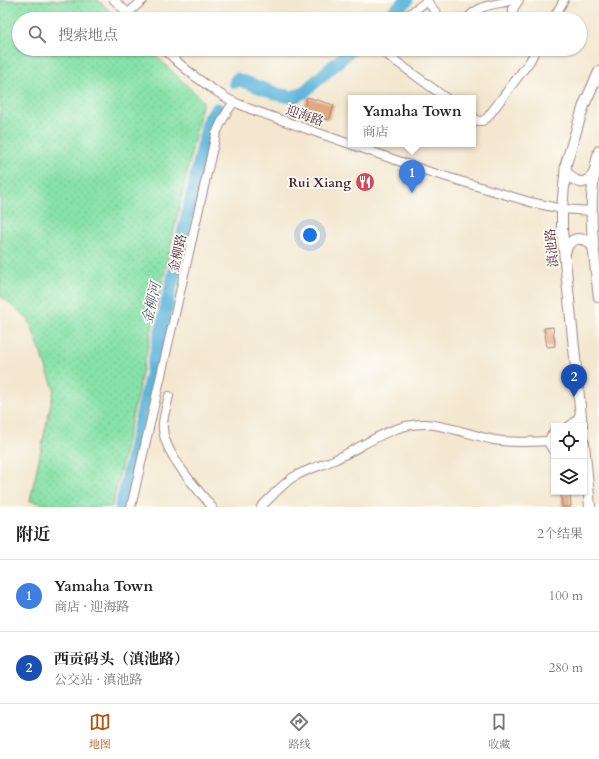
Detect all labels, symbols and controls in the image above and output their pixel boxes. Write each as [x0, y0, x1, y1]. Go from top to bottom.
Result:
search box [12, 12, 587, 56]
icon: search [26, 23, 48, 45]
text: 搜索地点 [58, 25, 118, 45]
popup [348, 95, 476, 147]
street label: 迎海路 [283, 101, 326, 131]
text: Yamaha Town [362, 101, 462, 121]
text: 商店 [362, 123, 388, 141]
pin: 1 [399, 160, 425, 193]
restaurant icon: Rui Xiang [354, 171, 376, 193]
place label: Rui Xiang [289, 174, 351, 192]
your location [300, 225, 320, 245]
street label: 滇池路 [541, 228, 563, 268]
street label: 金柳路 [165, 232, 191, 274]
water label: 金柳河 [138, 278, 166, 326]
pin: 2 [561, 364, 587, 397]
map controls [551, 423, 587, 495]
button: locate [551, 423, 587, 459]
button: layers [551, 459, 587, 495]
text: 附近 [16, 523, 50, 546]
text: 2个结果 [537, 525, 583, 543]
text: Yamaha Town [54, 576, 153, 596]
text: 1 [26, 587, 32, 605]
text: 100 m [549, 587, 583, 605]
text: 商店 · 迎海路 [54, 598, 129, 616]
text: 西贡码头（滇池路） [54, 649, 189, 669]
text: 2 [26, 659, 32, 677]
text: 280 m [549, 659, 583, 677]
text: 公交站 · 滇池路 [54, 671, 142, 689]
tab: 地图 [89, 711, 111, 752]
tab: 路线 [288, 711, 310, 752]
tab: 收藏 [488, 711, 510, 752]

